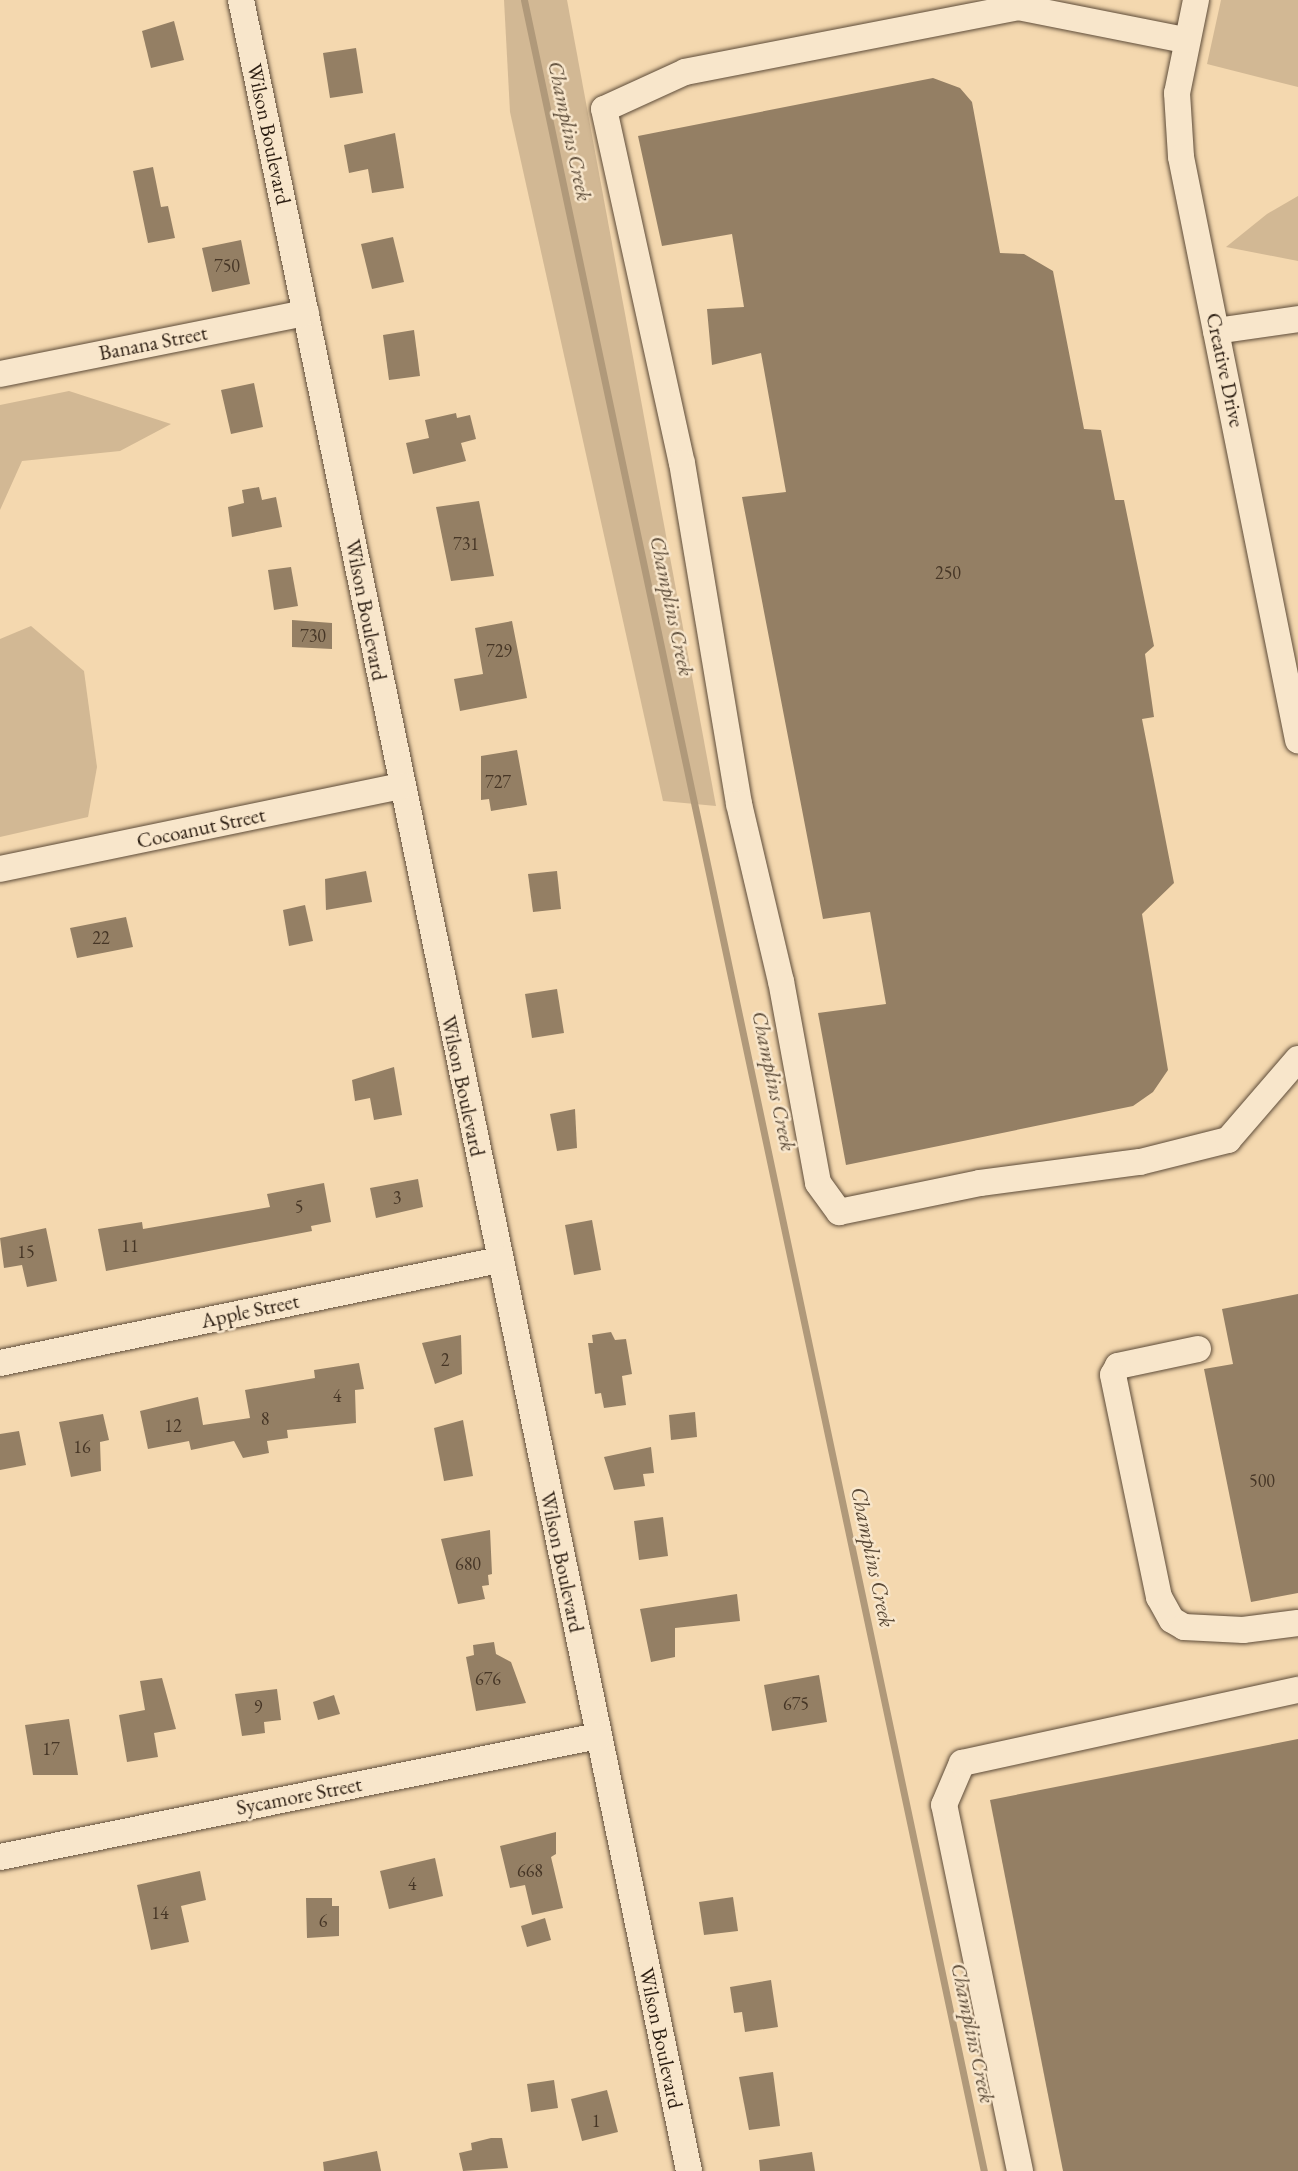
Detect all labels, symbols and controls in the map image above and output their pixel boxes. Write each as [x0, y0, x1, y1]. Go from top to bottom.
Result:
water label: Champlins Creek [542, 58, 598, 204]
street label: Wilson Boulevard [242, 61, 296, 207]
house number: 750 [214, 255, 240, 277]
street label: Creative Drive [1201, 311, 1249, 429]
street label: Banana Street [97, 320, 209, 366]
house number: 731 [453, 533, 479, 555]
water label: Champlins Creek [644, 533, 700, 679]
street label: Wilson Boulevard [340, 537, 392, 683]
house number: 250 [935, 562, 961, 584]
house number: 730 [300, 625, 326, 647]
house number: 729 [486, 640, 512, 662]
house number: 727 [485, 771, 511, 793]
street label: Cocoanut Street [134, 802, 268, 854]
house number: 22 [92, 927, 110, 949]
water label: Champlins Creek [746, 1008, 802, 1154]
street label: Wilson Boulevard [436, 1013, 490, 1159]
house number: 3 [393, 1187, 401, 1209]
house number: 5 [295, 1196, 303, 1218]
house number: 11 [121, 1235, 139, 1257]
house number: 15 [17, 1241, 35, 1263]
street label: Apple Street [199, 1288, 301, 1334]
house number: 2 [441, 1349, 449, 1371]
house number: 4 [333, 1385, 341, 1407]
house number: 8 [261, 1408, 269, 1430]
house number: 12 [164, 1415, 182, 1437]
house number: 16 [73, 1436, 91, 1458]
house number: 500 [1249, 1470, 1275, 1492]
water label: Champlins Creek [845, 1484, 901, 1630]
street label: Wilson Boulevard [535, 1489, 589, 1635]
house number: 680 [455, 1553, 481, 1575]
house number: 676 [475, 1668, 501, 1690]
house number: 675 [783, 1693, 809, 1715]
house number: 9 [254, 1696, 262, 1718]
house number: 17 [42, 1738, 60, 1760]
street label: Sycamore Street [234, 1771, 364, 1821]
house number: 668 [517, 1860, 543, 1882]
house number: 4 [408, 1873, 416, 1895]
house number: 14 [151, 1902, 169, 1924]
house number: 6 [319, 1910, 327, 1932]
water label: Champlins Creek [945, 1960, 1001, 2106]
street label: Wilson Boulevard [634, 1965, 688, 2111]
house number: 1 [592, 2110, 600, 2132]

